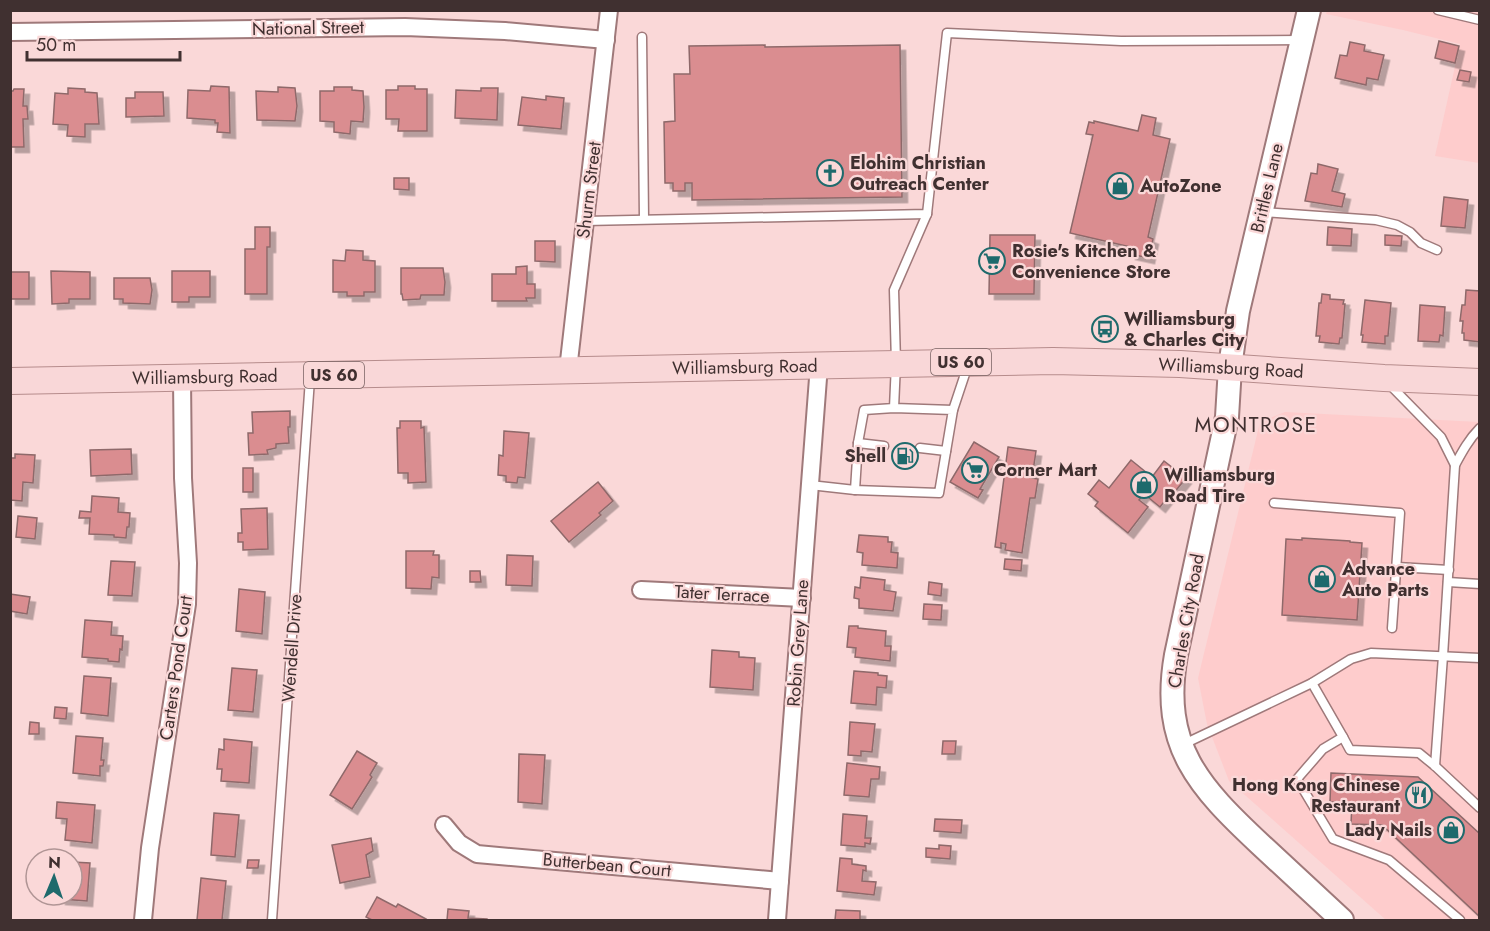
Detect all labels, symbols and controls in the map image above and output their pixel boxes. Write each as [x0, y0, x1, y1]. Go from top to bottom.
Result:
street label: National Street [252, 14, 365, 42]
scale bar [27, 24, 180, 62]
text: 50 m [36, 32, 76, 58]
street label: Shurm Street [570, 139, 608, 240]
street label: Brittles Lane [1244, 141, 1290, 235]
place label: Elohim Christian Outreach Center [850, 150, 990, 197]
church icon: Elohim Christian Outreach Center [815, 158, 845, 188]
shop icon: AutoZone [1105, 171, 1135, 201]
place label: AutoZone [1139, 173, 1221, 199]
place label: Rosie's Kitchen & Convenience Store [1012, 238, 1171, 285]
supermarket icon: Rosie's Kitchen & Convenience Store [977, 246, 1007, 276]
place label: Williamsburg & Charles City [1124, 306, 1245, 353]
bus stop icon: Williamsburg & Charles City [1090, 314, 1120, 344]
road number: US 60 [931, 349, 991, 375]
street label: Williamsburg Road [1158, 351, 1304, 385]
street label: Williamsburg Road [672, 353, 818, 381]
road number: US 60 [304, 362, 364, 388]
street label: Williamsburg Road [132, 363, 278, 391]
district label: MONTROSE [1194, 410, 1318, 440]
fuel station icon: Shell [890, 441, 920, 471]
place label: Shell [844, 443, 886, 469]
supermarket icon: Corner Mart [960, 455, 990, 485]
place label: Corner Mart [994, 457, 1097, 483]
place label: Williamsburg Road Tire [1164, 462, 1275, 509]
shop icon: Williamsburg Road Tire [1129, 470, 1159, 500]
street label: Charles City Road [1161, 552, 1211, 690]
place label: Advance Auto Parts [1341, 556, 1429, 603]
shop icon: Advance Auto Parts [1307, 564, 1337, 594]
street label: Tater Terrace [674, 579, 770, 609]
street label: Robin Grey Lane [781, 579, 815, 707]
street label: Carters Pond Court [153, 593, 199, 742]
street label: Wendell Drive [275, 593, 309, 703]
place label: Hong Kong Chinese Restaurant [1232, 772, 1400, 819]
restaurant icon: Hong Kong Chinese Restaurant [1404, 780, 1434, 810]
shop icon: Lady Nails [1436, 815, 1466, 845]
place label: Lady Nails [1345, 817, 1432, 843]
street label: Butterbean Court [542, 846, 673, 884]
north arrow [24, 847, 84, 907]
text: N [48, 851, 61, 874]

